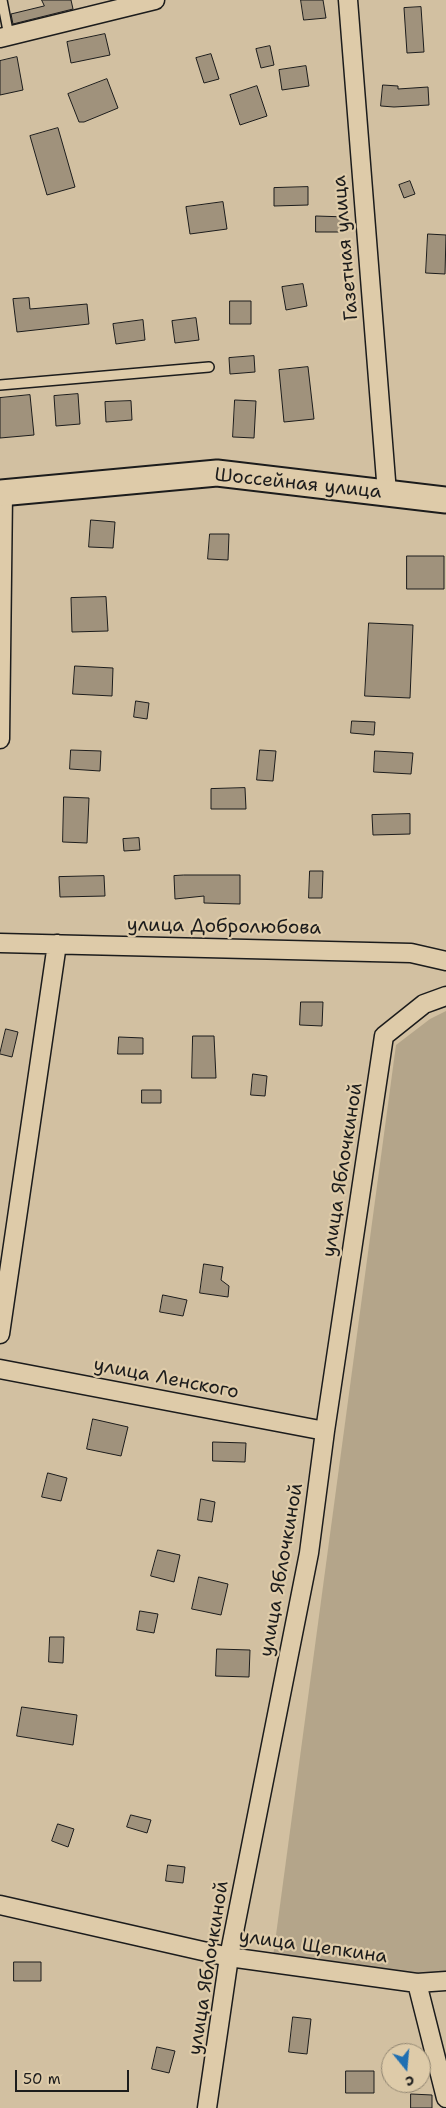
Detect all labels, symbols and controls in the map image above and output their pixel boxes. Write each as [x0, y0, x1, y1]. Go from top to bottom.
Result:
street label: Газетная улица [328, 174, 364, 322]
street label: Шоссейная улица [213, 464, 383, 504]
street label: улица Добролюбова [127, 914, 321, 940]
street label: улица Яблочкиной [318, 1081, 368, 1259]
street label: улица Ленского [91, 1354, 241, 1404]
street label: улица Яблочкиной [255, 1481, 309, 1659]
street label: улица Яблочкиной [184, 1879, 234, 2057]
street label: улица Щепкина [237, 1925, 389, 1969]
north arrow [381, 2043, 431, 2093]
scale bar [18, 2060, 131, 2092]
text: 50 m [23, 2069, 61, 2089]
text: С [403, 2072, 417, 2091]

